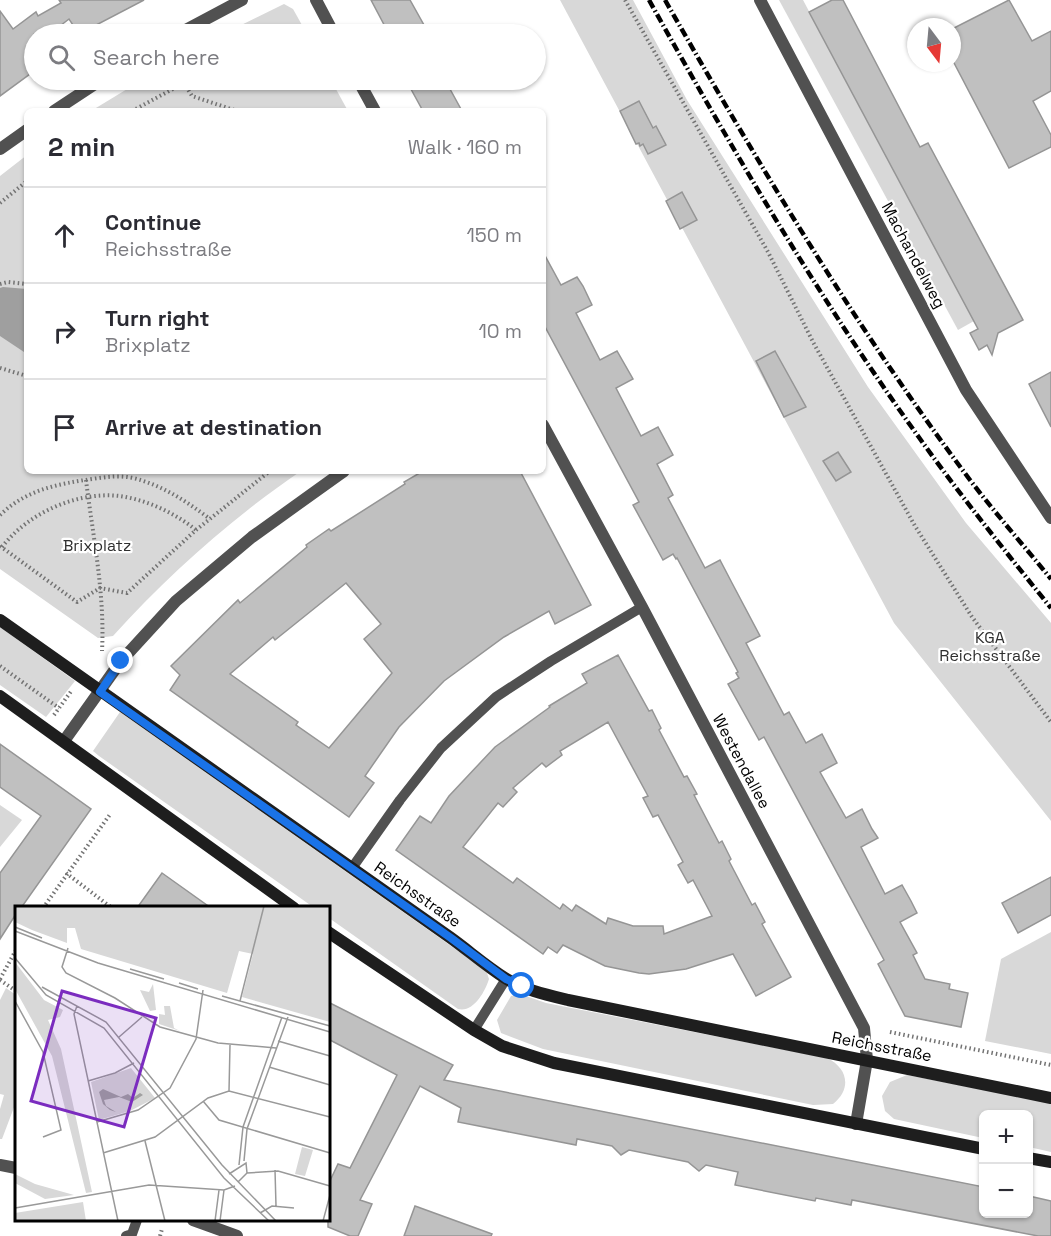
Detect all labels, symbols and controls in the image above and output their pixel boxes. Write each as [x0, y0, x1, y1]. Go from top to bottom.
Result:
north arrow [907, 18, 961, 72]
search box [24, 24, 546, 90]
icon: search [45, 41, 78, 74]
text: Search here [93, 43, 220, 71]
text: 2 min [48, 130, 115, 164]
text: Walk · 160 m [408, 134, 522, 160]
street label: Machandelweg [877, 199, 950, 312]
text: Continue [105, 208, 201, 236]
icon: ahead [48, 219, 81, 252]
text: 150 m [467, 222, 522, 248]
text: Reichsstraße [105, 236, 232, 262]
text: Turn right [105, 304, 210, 332]
icon: right [48, 315, 81, 348]
text: 10 m [478, 318, 522, 344]
text: Brixplatz [105, 332, 191, 358]
icon: arrive [48, 411, 81, 444]
text: Arrive at destination [105, 413, 322, 441]
park label: Brixplatz [63, 535, 131, 556]
park label: KGA Reichsstraße [939, 627, 1041, 666]
route end [107, 647, 133, 673]
street label: Westendallee [708, 710, 775, 812]
street label: Reichsstraße [370, 857, 465, 932]
inset map [15, 906, 330, 1221]
route start [508, 972, 534, 998]
street label: Reichsstraße [830, 1027, 934, 1066]
map controls [979, 1110, 1033, 1218]
button: + [979, 1110, 1033, 1164]
button: − [979, 1164, 1033, 1218]

